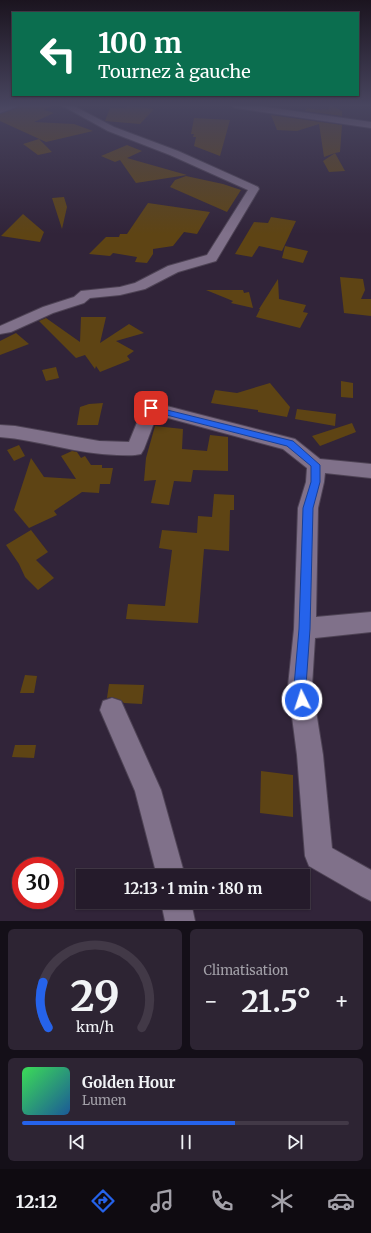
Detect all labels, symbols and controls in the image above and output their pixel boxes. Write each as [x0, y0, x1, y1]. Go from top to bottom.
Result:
text: 100 m [98, 25, 182, 61]
icon: left [32, 28, 84, 80]
text: Tournez à gauche [98, 60, 251, 83]
pin [134, 391, 168, 425]
icon: arrive [140, 397, 162, 419]
position arrow [281, 679, 323, 721]
speed limit sign: 30 [12, 857, 64, 909]
text: 12:13 · 1 min · 180 m [124, 879, 262, 898]
text: Climatisation [204, 962, 288, 979]
text: 29 [70, 969, 119, 1021]
text: 21.5° [241, 982, 311, 1020]
text: − [204, 987, 218, 1015]
text: + [334, 987, 349, 1015]
text: km/h [76, 1017, 114, 1035]
text: Golden Hour [82, 1073, 176, 1092]
text: Lumen [82, 1092, 126, 1109]
icon: previous [66, 1131, 88, 1153]
icon: pause [175, 1131, 197, 1153]
icon: next [284, 1131, 306, 1153]
icon: directions [89, 1187, 117, 1215]
icon: music [148, 1187, 176, 1215]
icon: phone [208, 1187, 236, 1215]
icon: climate [268, 1187, 296, 1215]
icon: car [327, 1187, 355, 1215]
text: 12:12 [16, 1190, 57, 1213]

